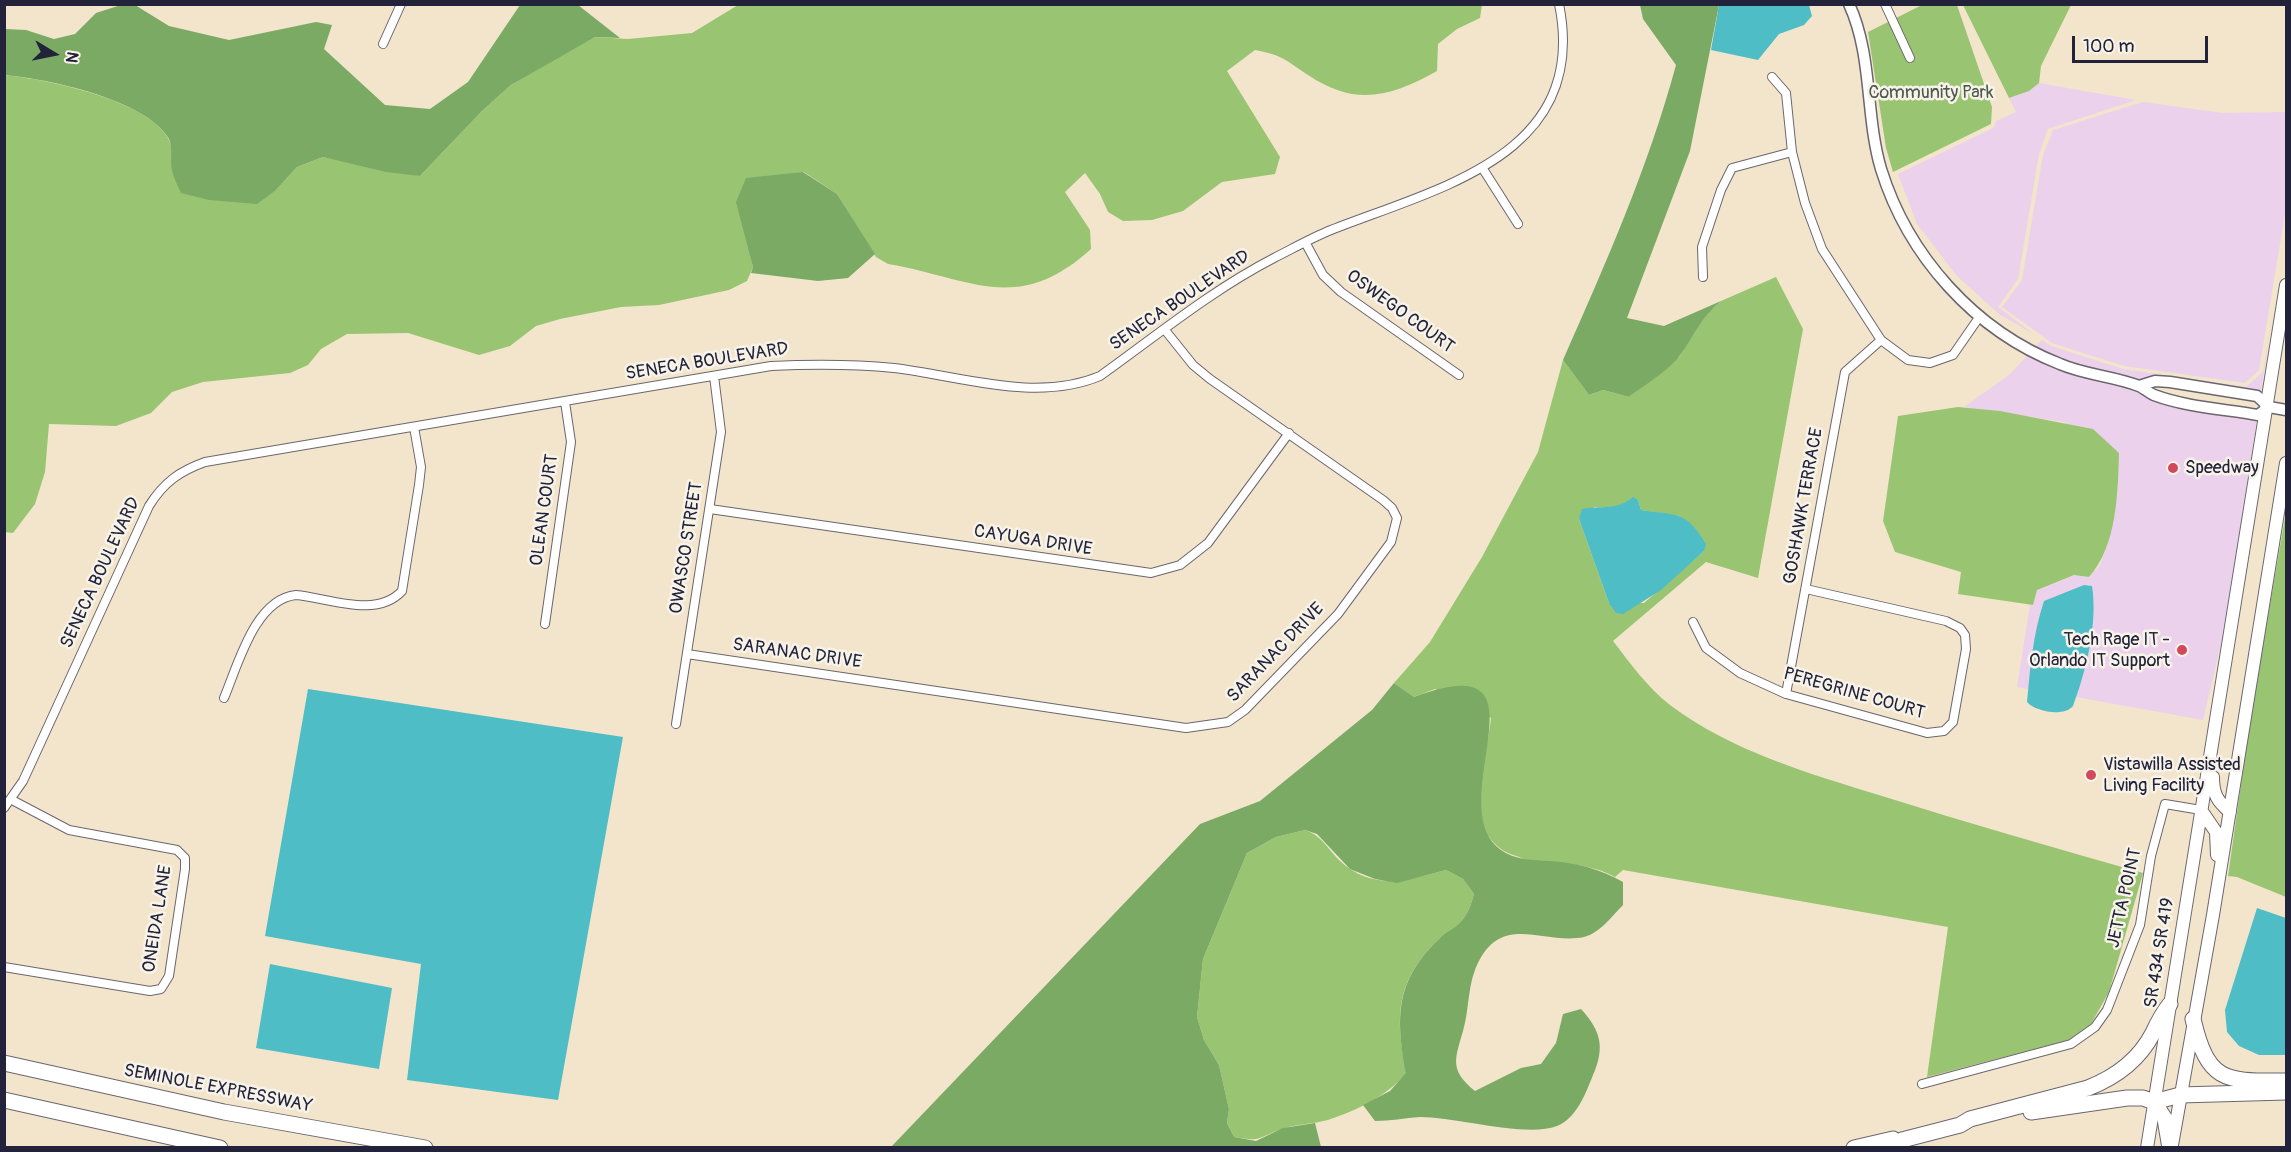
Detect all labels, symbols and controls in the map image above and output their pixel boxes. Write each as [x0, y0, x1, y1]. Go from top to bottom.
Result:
north arrow [24, 24, 84, 84]
scale bar [2075, 24, 2212, 62]
text: 100 m [2083, 35, 2135, 58]
text: N [61, 50, 83, 64]
park label: Community Park [1868, 82, 1994, 104]
street label: SENECA BOULEVARD [1106, 246, 1254, 356]
street label: OSWEGO COURT [1342, 266, 1458, 358]
street label: SENECA BOULEVARD [624, 338, 790, 386]
street label: GOSHAWK TERRACE [1780, 426, 1828, 586]
street label: OLEAN COURT [526, 453, 564, 567]
place label: Speedway [2185, 457, 2259, 479]
marker: Speedway [2166, 461, 2180, 475]
street label: OWASCO STREET [666, 481, 708, 615]
street label: SENECA BOULEVARD [57, 494, 145, 652]
street label: CAYUGA DRIVE [972, 521, 1094, 561]
street label: SARANAC DRIVE [1223, 599, 1329, 707]
place label: Tech Rage IT - Orlando IT Support [2029, 629, 2170, 672]
street label: SARANAC DRIVE [731, 634, 863, 674]
marker: Tech Rage IT - Orlando IT Support [2175, 643, 2189, 657]
street label: PEREGRINE COURT [1781, 663, 1927, 725]
place label: Vistawilla Assisted Living Facility [2103, 754, 2241, 796]
marker: Vistawilla Assisted Living Facility [2084, 768, 2098, 782]
street label: JETTA POINT [2103, 846, 2147, 950]
street label: ONEIDA LANE [139, 864, 177, 974]
street label: SR 434 SR 419 [2141, 896, 2179, 1010]
street label: SEMINOLE EXPRESSWAY [122, 1060, 314, 1118]

